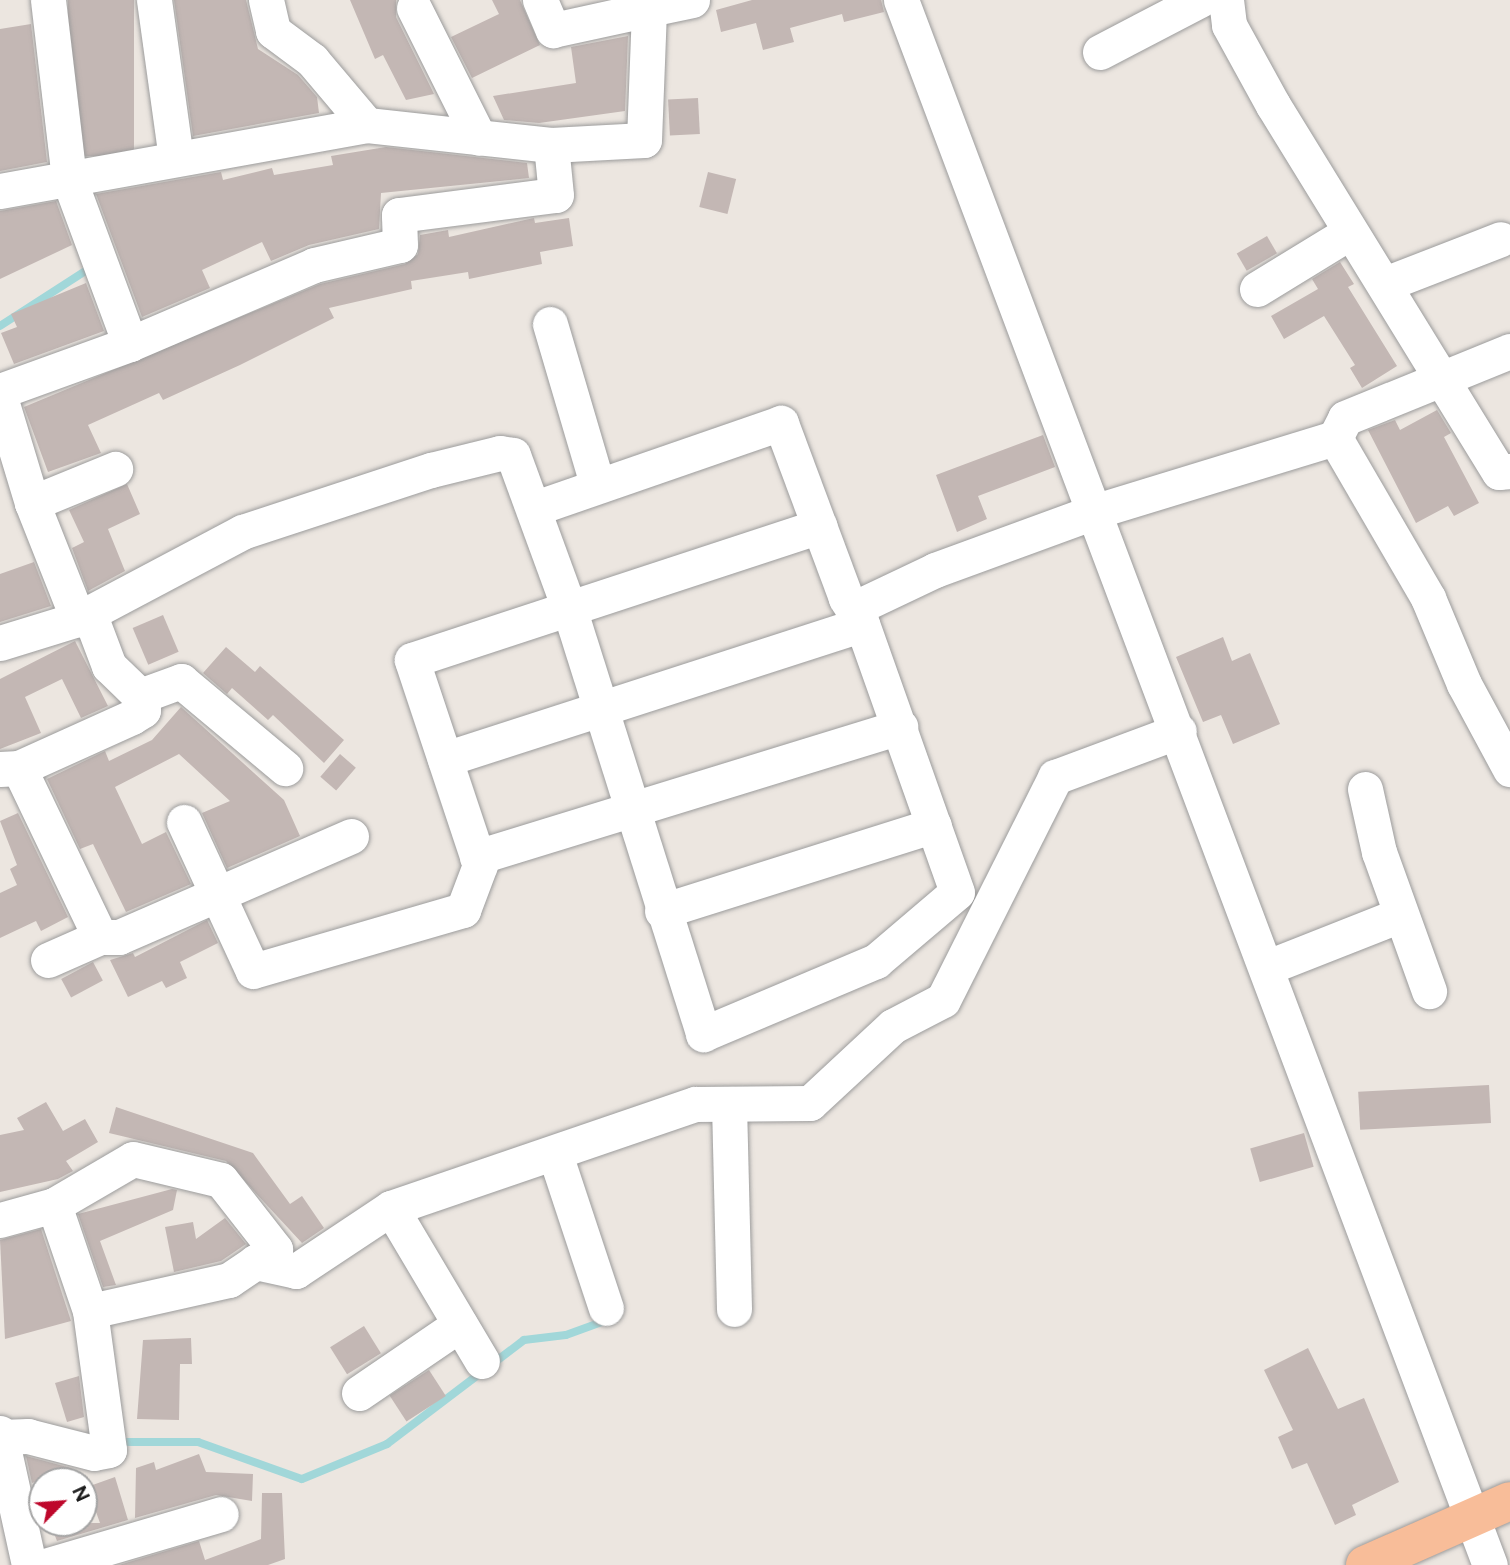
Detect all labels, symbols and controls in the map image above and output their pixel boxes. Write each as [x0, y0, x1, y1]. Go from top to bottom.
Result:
north arrow [28, 1467, 98, 1537]
text: N [67, 1482, 94, 1505]

